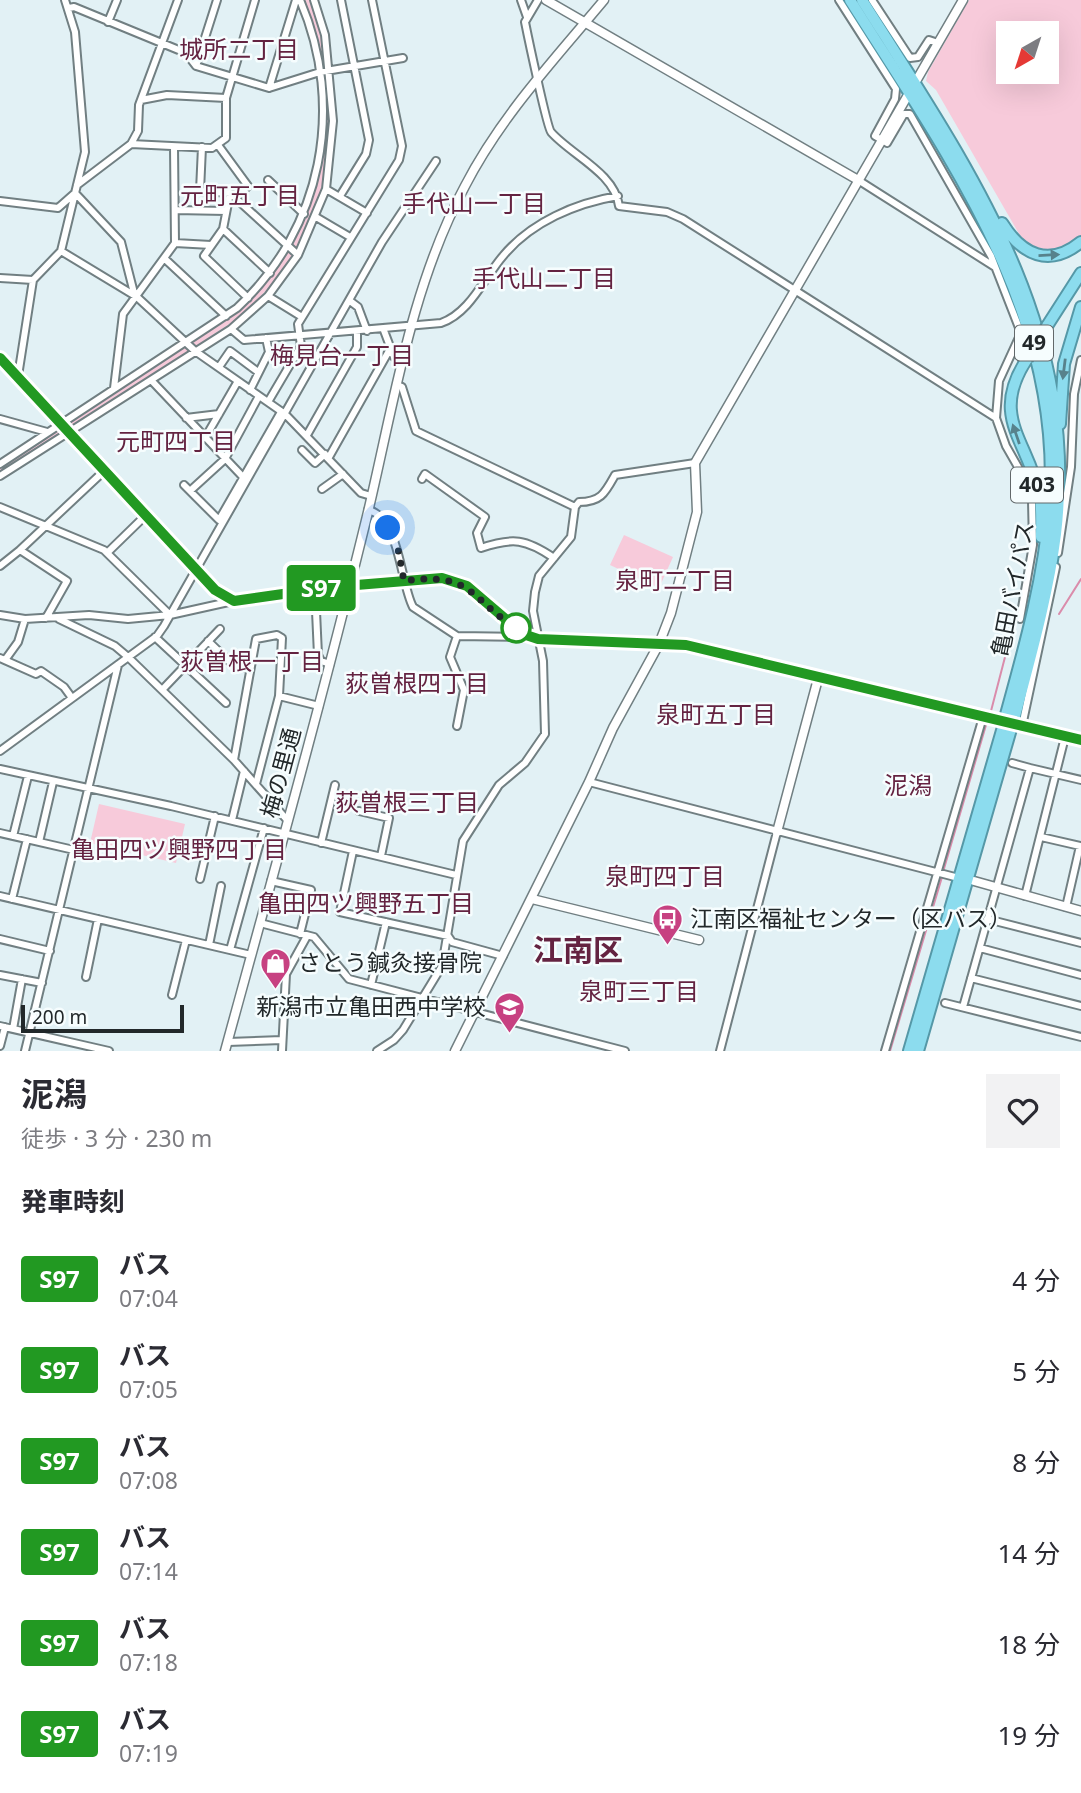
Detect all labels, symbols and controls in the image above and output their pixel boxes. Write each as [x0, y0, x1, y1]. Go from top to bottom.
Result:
north arrow [996, 21, 1059, 84]
map controls [996, 21, 1059, 84]
district label: 城所二丁目 [179, 32, 299, 65]
district label: 元町五丁目 [180, 178, 300, 211]
district label: 手代山一丁目 [402, 186, 546, 219]
one-way arrow [1038, 250, 1060, 261]
district label: 手代山二丁目 [472, 261, 616, 294]
road number: 49 [1015, 326, 1053, 360]
district label: 梅見台一丁目 [270, 338, 414, 371]
one-way arrow [1058, 359, 1069, 381]
district label: 元町四丁目 [116, 424, 236, 457]
one-way arrow [1010, 424, 1021, 445]
road number: 403 [1011, 468, 1063, 503]
your location [370, 510, 405, 545]
street label: 亀田バイパス [983, 518, 1041, 659]
district label: 泉町二丁目 [615, 563, 735, 596]
line badge: S97 [281, 565, 361, 611]
text: S97 [301, 571, 341, 604]
unlabelled marker [501, 613, 531, 643]
district label: 荻曽根一丁目 [180, 644, 324, 677]
district label: 荻曽根四丁目 [345, 666, 489, 699]
district label: 泉町五丁目 [656, 697, 776, 730]
street label: 梅の里通 [253, 724, 307, 821]
district label: 泥潟 [884, 768, 932, 801]
district label: 荻曽根三丁目 [335, 785, 479, 818]
district label: 亀田四ツ興野四丁目 [71, 832, 287, 865]
district label: 泉町四丁目 [605, 859, 725, 892]
district label: 亀田四ツ興野五丁目 [258, 886, 474, 919]
bus stop icon: 江南区福祉センター（区バス） [650, 902, 684, 946]
place label: 江南区福祉センター（区バス） [690, 902, 1012, 934]
district label: 江南区 [533, 929, 623, 970]
shop icon: さとう鍼灸接骨院 [258, 946, 292, 990]
place label: さとう鍼灸接骨院 [298, 946, 482, 978]
district label: 泉町三丁目 [579, 974, 699, 1007]
place label: 新潟市立亀田西中学校 [256, 990, 486, 1022]
school or university icon: 新潟市立亀田西中学校 [492, 990, 526, 1034]
scale bar [21, 1002, 184, 1034]
text: 200 m [32, 1004, 87, 1030]
text: 泥潟 [21, 1071, 87, 1116]
button: heart [986, 1074, 1060, 1148]
text: 徒歩 · 3 分 · 230 m [21, 1122, 212, 1154]
text: 発車時刻 [21, 1183, 125, 1219]
text: バス [119, 1246, 171, 1282]
text: S97 [39, 1262, 80, 1295]
text: 4 分 [1012, 1262, 1060, 1298]
text: 07:04 [119, 1282, 178, 1314]
text: バス [119, 1337, 171, 1373]
text: S97 [39, 1353, 80, 1386]
text: 5 分 [1012, 1353, 1060, 1389]
text: 07:05 [119, 1373, 178, 1405]
text: バス [119, 1428, 171, 1464]
text: S97 [39, 1444, 80, 1477]
text: 8 分 [1012, 1444, 1060, 1480]
text: 07:08 [119, 1464, 178, 1496]
text: バス [119, 1519, 171, 1555]
text: S97 [39, 1535, 80, 1568]
text: 14 分 [997, 1535, 1060, 1571]
text: 07:14 [119, 1555, 178, 1587]
text: バス [119, 1610, 171, 1646]
text: S97 [39, 1626, 80, 1659]
text: 18 分 [997, 1626, 1060, 1662]
text: 07:18 [119, 1646, 178, 1678]
text: バス [119, 1701, 171, 1737]
text: S97 [39, 1717, 80, 1750]
text: 19 分 [997, 1717, 1060, 1753]
text: 07:19 [119, 1737, 178, 1769]

